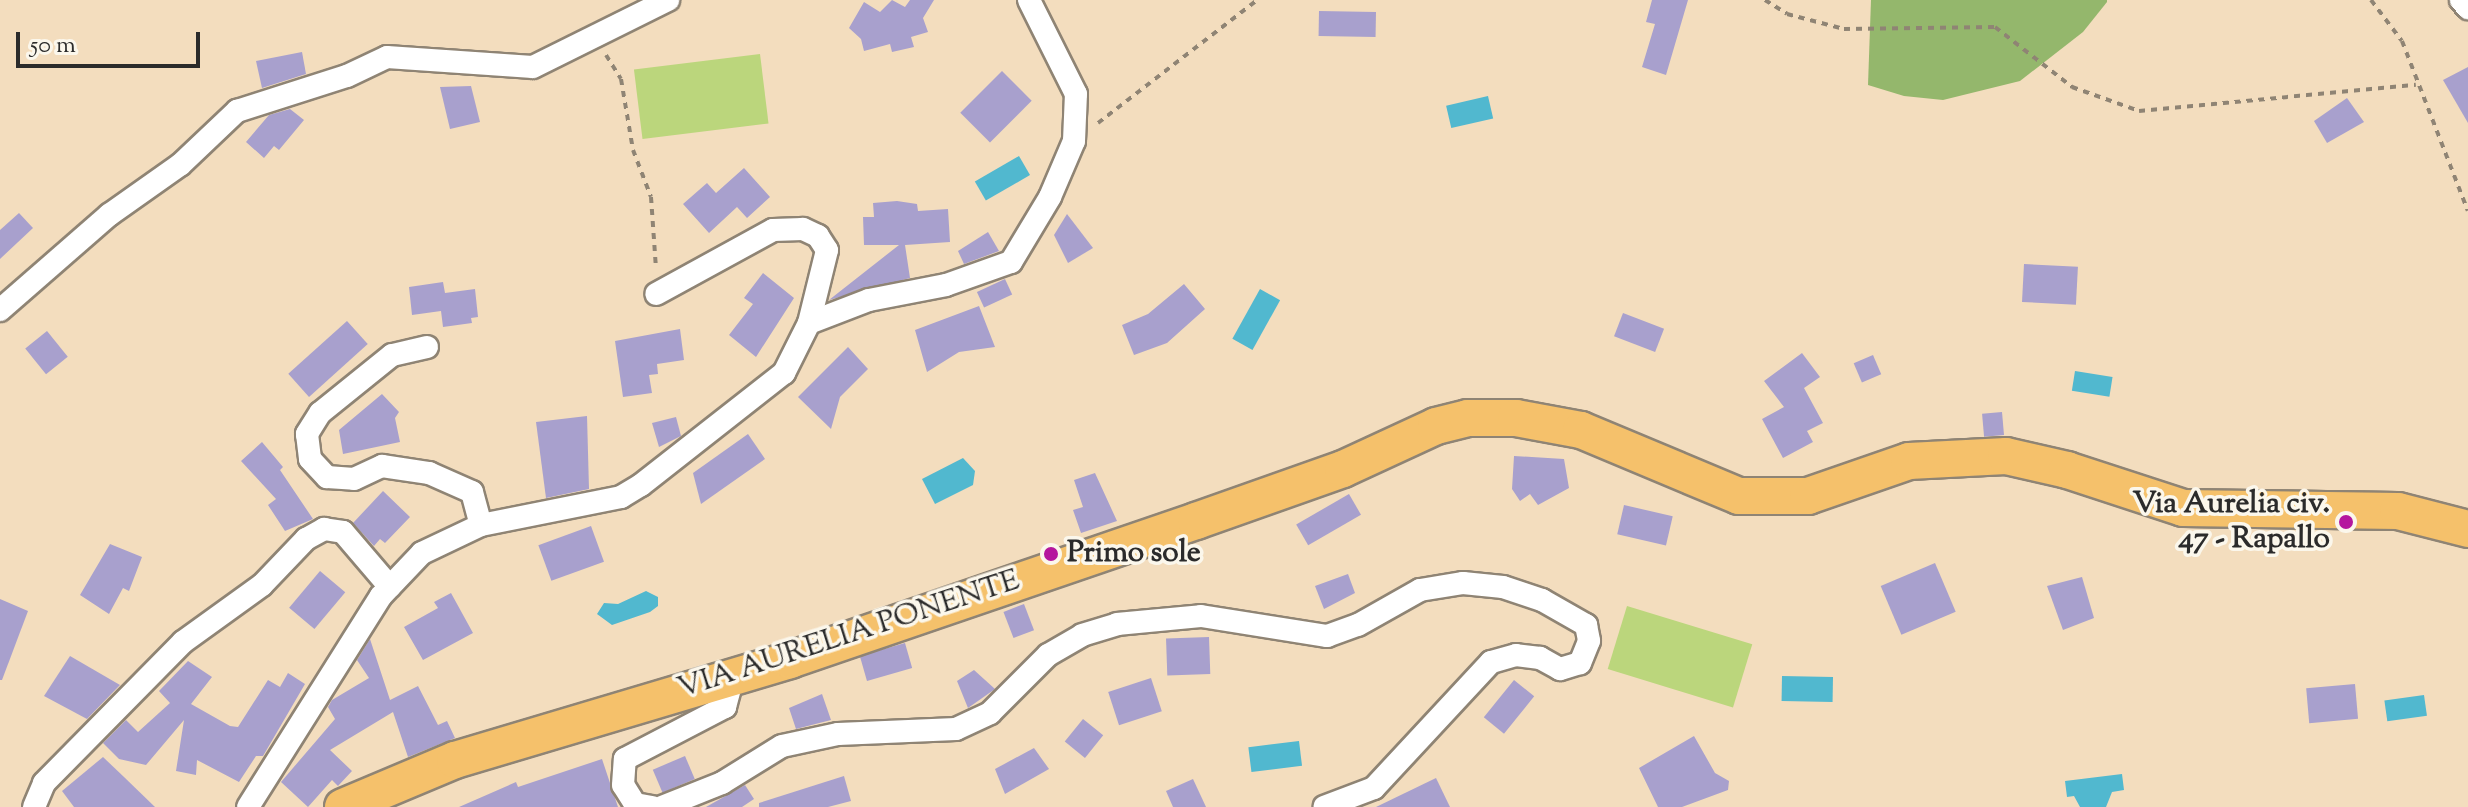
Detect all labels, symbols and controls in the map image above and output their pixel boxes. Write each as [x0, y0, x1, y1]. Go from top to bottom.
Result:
scale bar [20, 16, 204, 66]
text: 50 m [30, 29, 76, 63]
place label: Via Aurelia civ. 47 - Rapallo [2132, 487, 2330, 558]
marker: Via Aurelia civ. 47 - Rapallo [2337, 513, 2355, 531]
place label: Primo sole [1067, 536, 1201, 572]
marker: Primo sole [1042, 545, 1060, 563]
street label: VIA AURELIA PONENTE [673, 564, 1025, 708]

